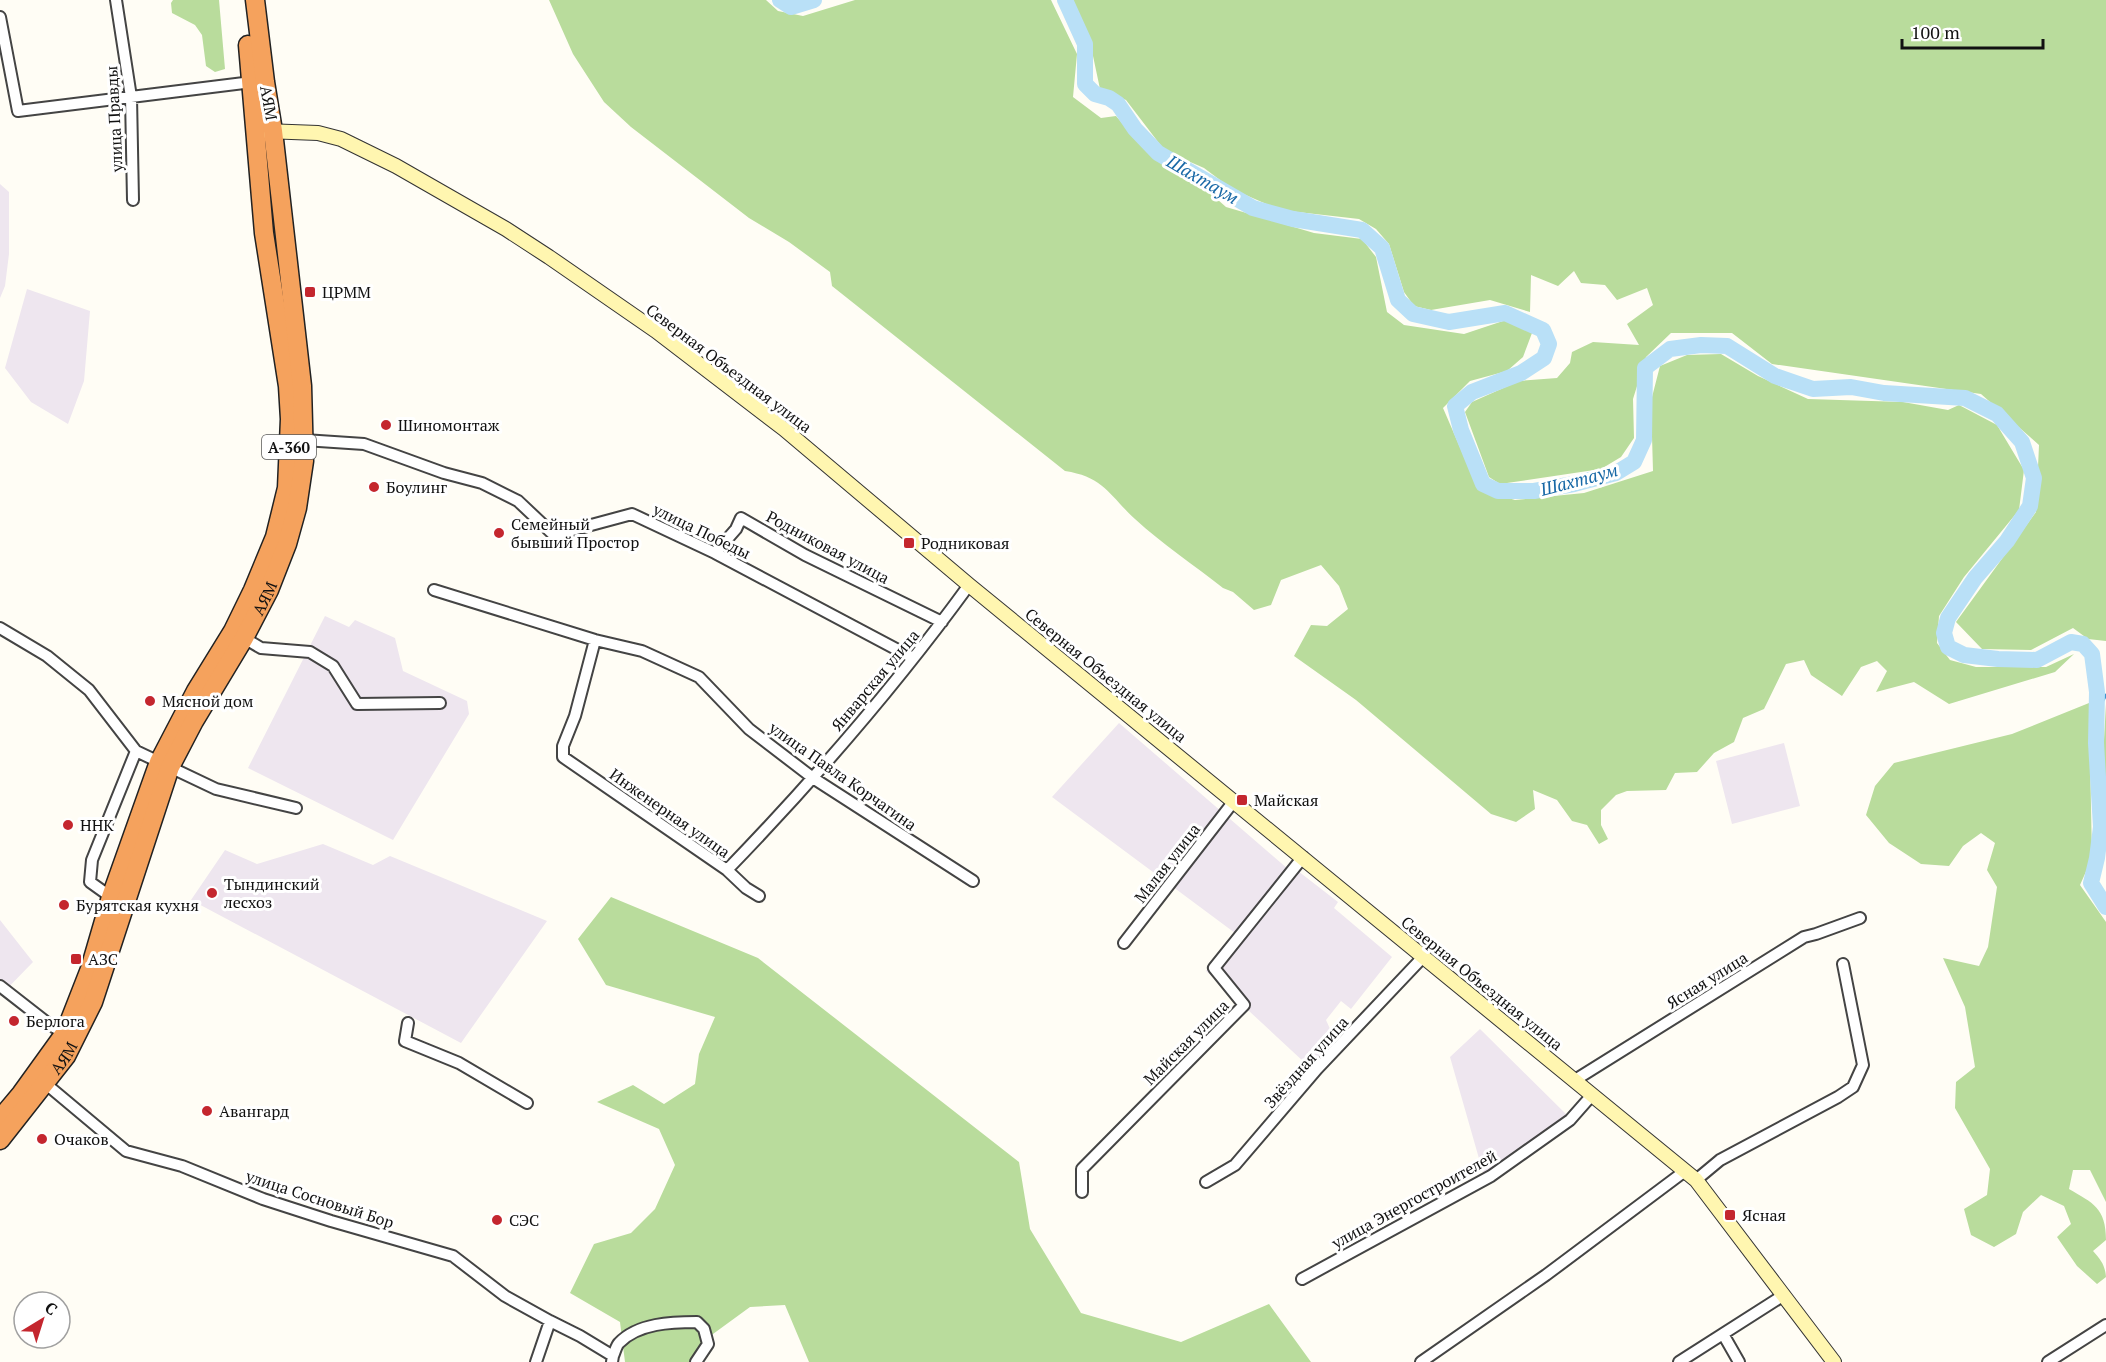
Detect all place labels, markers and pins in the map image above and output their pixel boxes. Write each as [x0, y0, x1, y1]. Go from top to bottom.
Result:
place label: ЦРММ [322, 281, 371, 303]
marker: ЦРММ [303, 285, 317, 299]
place label: Шиномонтаж [398, 414, 500, 436]
marker: Шиномонтаж [379, 418, 393, 432]
place label: Боулинг [386, 476, 447, 498]
marker: Боулинг [367, 480, 381, 494]
place label: Семейный бывший Простор [511, 513, 639, 553]
marker: Семейный бывший Простор [492, 526, 506, 540]
place label: Родниковая [921, 532, 1010, 554]
marker: Родниковая [902, 536, 916, 550]
place label: Мясной дом [162, 690, 254, 712]
marker: Мясной дом [143, 694, 157, 708]
place label: Майская [1254, 789, 1318, 811]
marker: Майская [1235, 793, 1249, 807]
place label: ННК [80, 814, 114, 836]
marker: ННК [61, 818, 75, 832]
place label: Тындинский лесхоз [224, 873, 320, 913]
marker: Тындинский лесхоз [205, 886, 219, 900]
place label: Бурятская кухня [76, 894, 199, 916]
marker: Бурятская кухня [57, 898, 71, 912]
place label: АЗС [88, 948, 118, 970]
marker: АЗС [69, 952, 83, 966]
place label: Берлога [26, 1010, 85, 1032]
marker: Берлога [7, 1014, 21, 1028]
place label: Авангард [219, 1100, 289, 1122]
marker: Авангард [200, 1104, 214, 1118]
place label: Очаков [54, 1128, 109, 1150]
marker: Очаков [35, 1132, 49, 1146]
place label: Ясная [1742, 1204, 1786, 1226]
marker: Ясная [1723, 1208, 1737, 1222]
place label: СЭС [509, 1209, 539, 1231]
marker: СЭС [490, 1213, 504, 1227]

